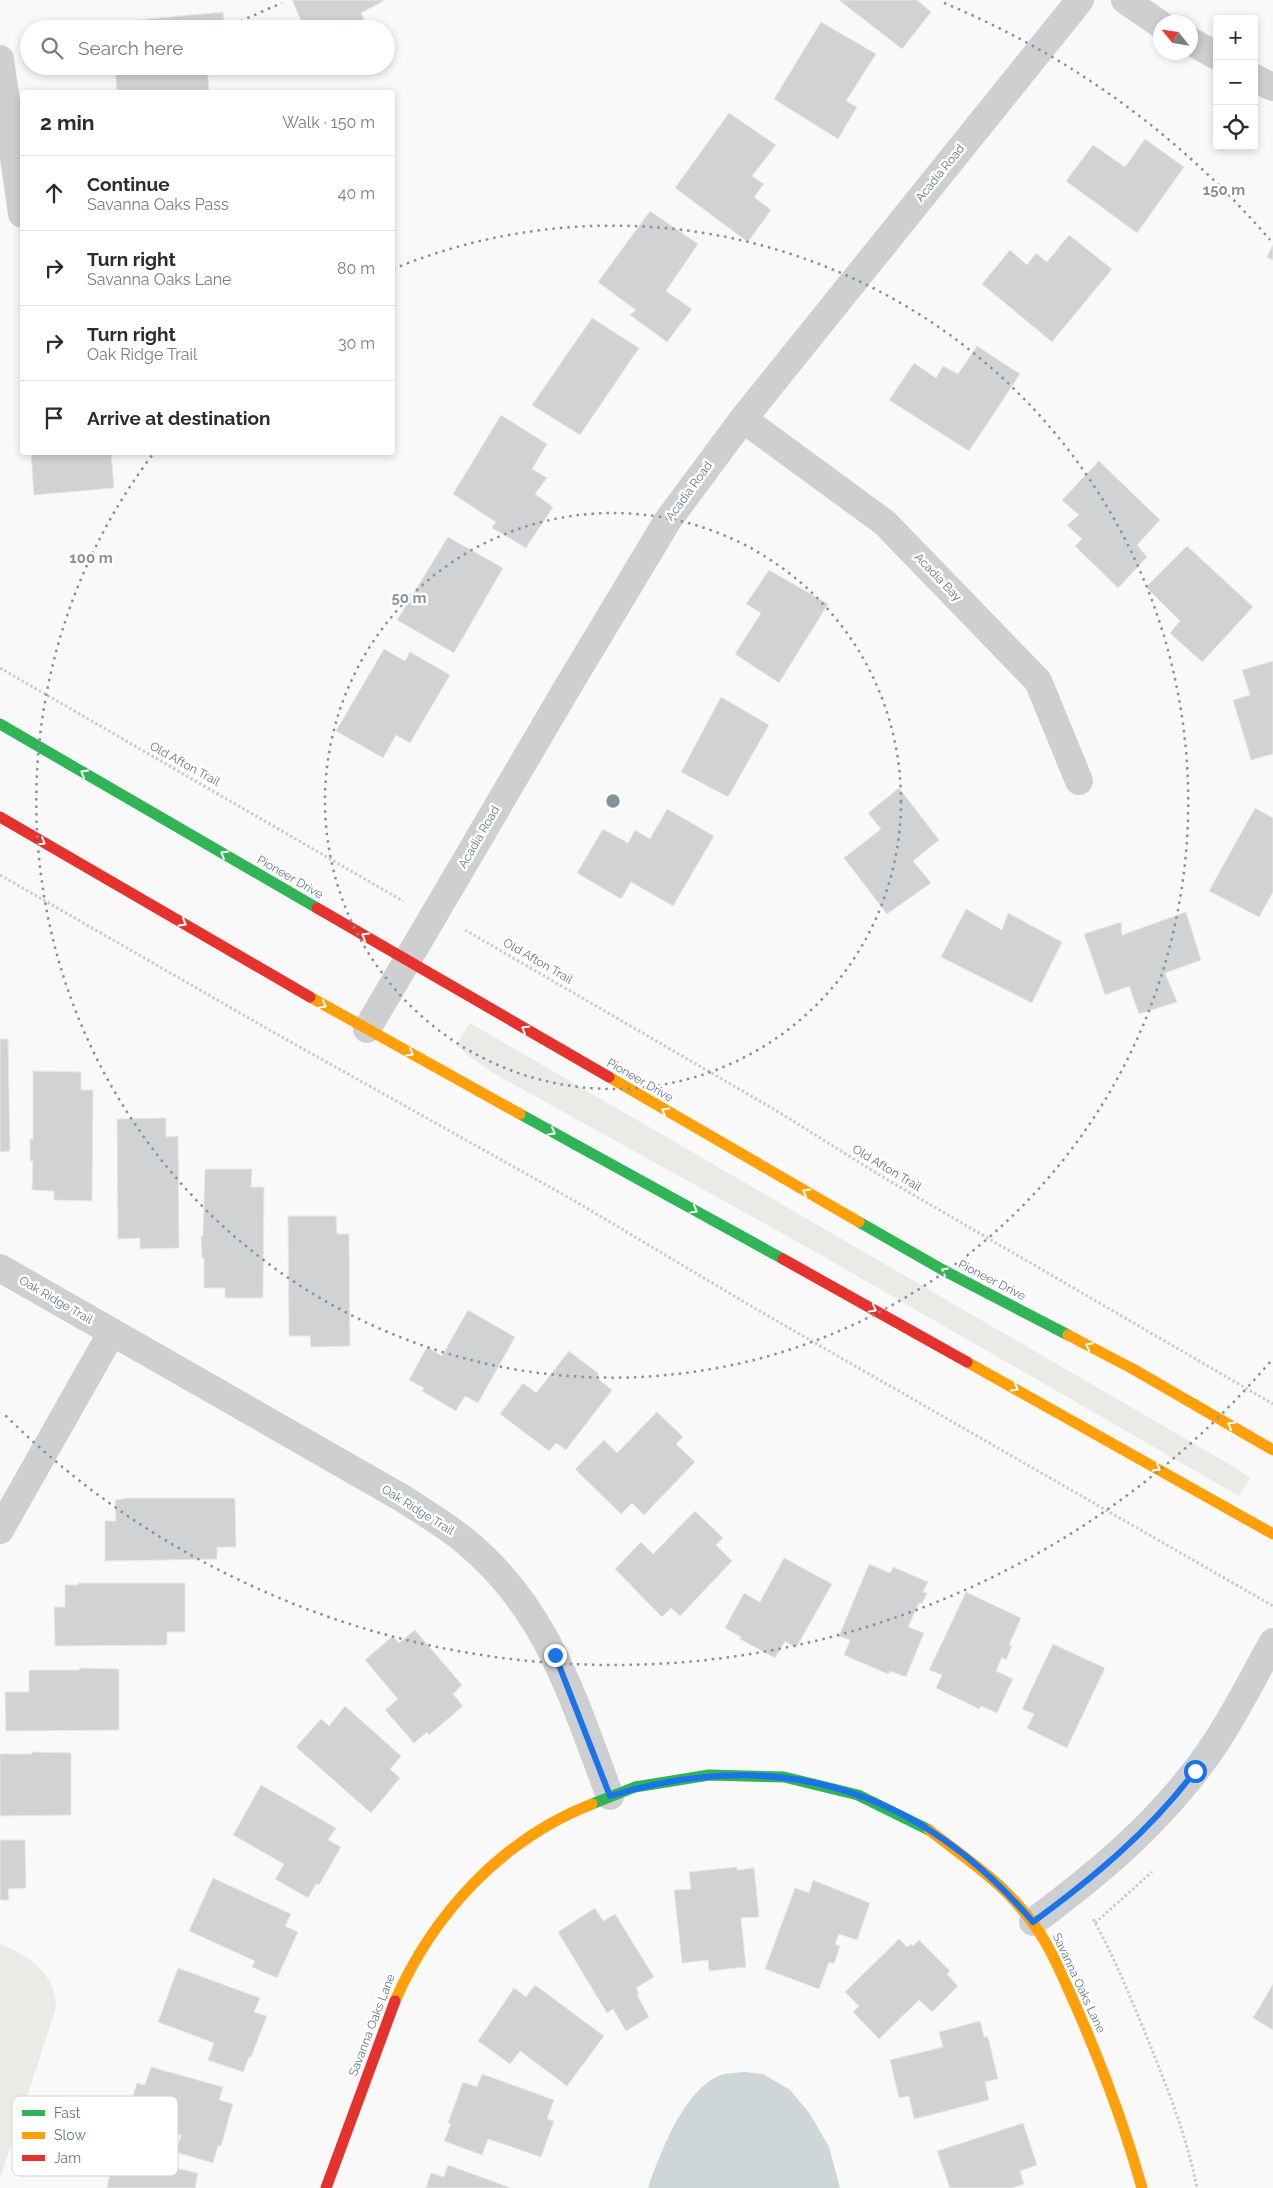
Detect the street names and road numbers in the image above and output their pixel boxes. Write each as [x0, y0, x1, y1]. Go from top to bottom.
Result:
street label: Acadia Road [913, 142, 967, 204]
street label: Acadia Road [663, 459, 715, 523]
street label: Acadia Bay [912, 550, 965, 604]
street label: Old Afton Trail [148, 739, 223, 789]
street label: Acadia Road [456, 803, 502, 871]
street label: Pioneer Drive [254, 852, 326, 902]
street label: Old Afton Trail [501, 935, 576, 987]
street label: Pioneer Drive [604, 1055, 676, 1105]
street label: Old Afton Trail [850, 1142, 925, 1194]
street label: Pioneer Drive [956, 1257, 1028, 1303]
street label: Oak Ridge Trail [17, 1273, 96, 1327]
street label: Oak Ridge Trail [379, 1482, 457, 1538]
street label: Savanna Oaks Lane [1050, 1931, 1108, 2035]
street label: Savanna Oaks Lane [346, 1972, 398, 2078]

